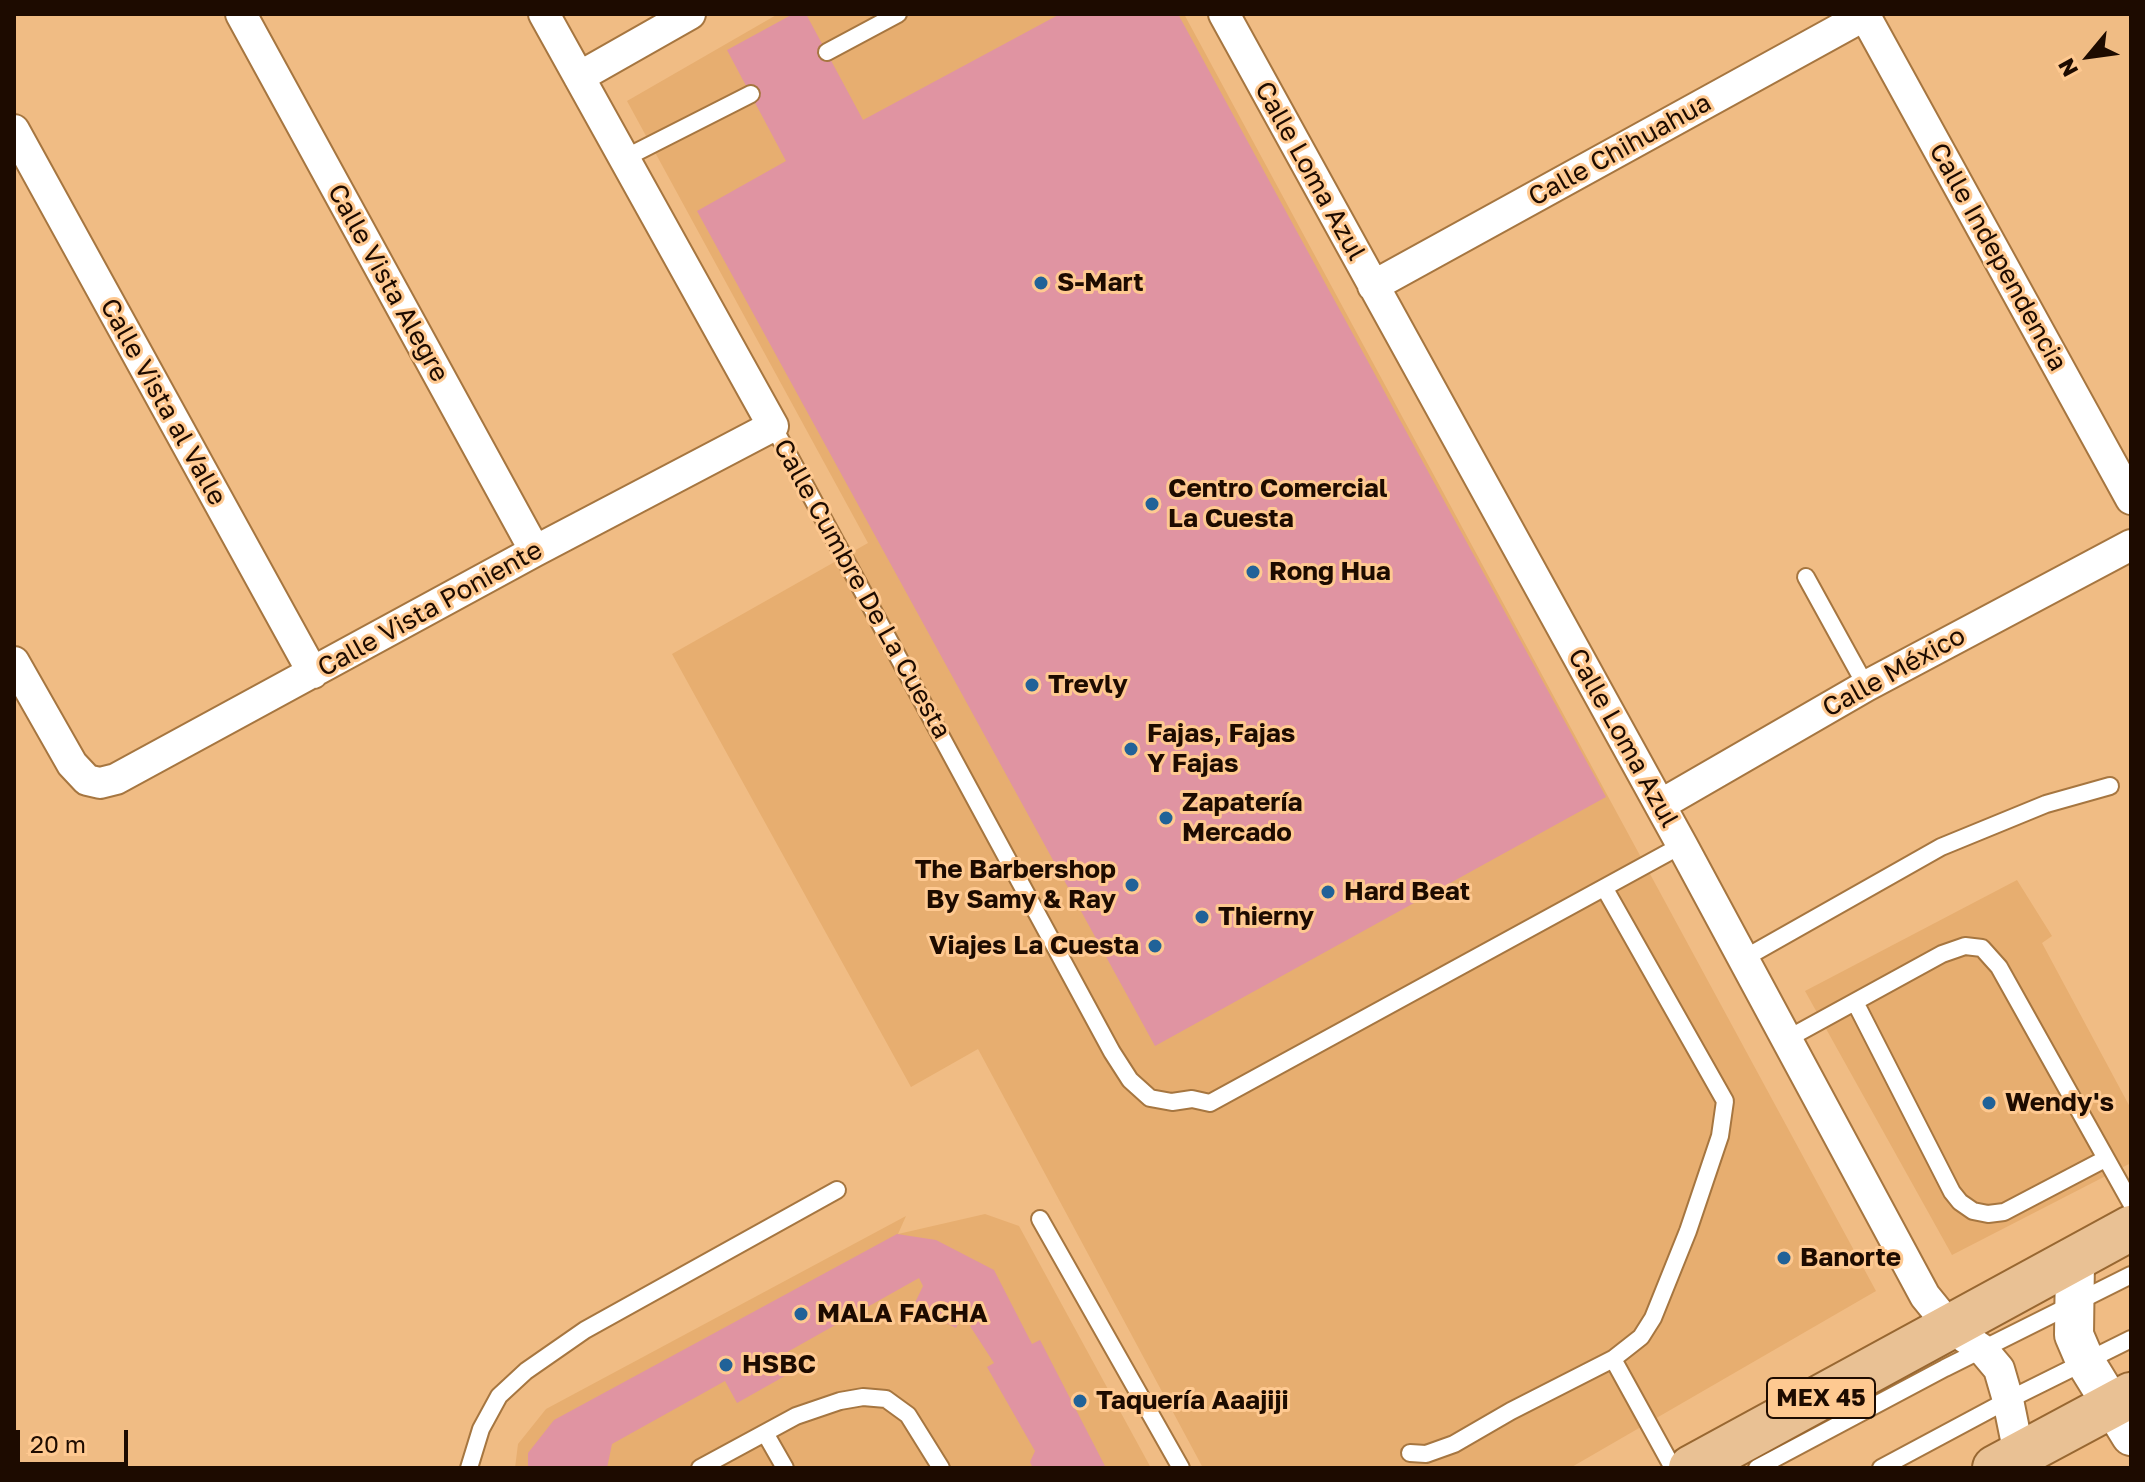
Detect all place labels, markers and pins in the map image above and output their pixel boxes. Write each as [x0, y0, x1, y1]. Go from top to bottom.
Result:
place label: S-Mart [1057, 267, 1144, 299]
marker: S-Mart [1032, 274, 1050, 292]
place label: Centro Comercial La Cuesta [1168, 473, 1388, 534]
marker: Centro Comercial La Cuesta [1143, 495, 1161, 513]
place label: Rong Hua [1269, 556, 1391, 588]
marker: Rong Hua [1244, 563, 1262, 581]
place label: Trevly [1048, 669, 1128, 701]
marker: Trevly [1023, 676, 1041, 694]
place label: Fajas, Fajas Y Fajas [1147, 718, 1295, 780]
marker: Fajas, Fajas Y Fajas [1122, 740, 1140, 758]
place label: Zapatería Mercado [1182, 787, 1303, 848]
marker: Zapatería Mercado [1157, 809, 1175, 827]
place label: The Barbershop By Samy & Ray [915, 854, 1116, 916]
marker: The Barbershop By Samy & Ray [1123, 876, 1141, 894]
place label: Hard Beat [1344, 876, 1470, 908]
marker: Hard Beat [1319, 883, 1337, 901]
place label: Thierny [1218, 901, 1314, 933]
marker: Thierny [1193, 908, 1211, 926]
place label: Viajes La Cuesta [929, 930, 1139, 962]
marker: Viajes La Cuesta [1146, 937, 1164, 955]
place label: Wendy's [2005, 1087, 2114, 1119]
marker: Wendy's [1980, 1094, 1998, 1112]
place label: Banorte [1800, 1242, 1901, 1274]
marker: Banorte [1775, 1249, 1793, 1267]
place label: MALA FACHA [817, 1298, 988, 1330]
marker: MALA FACHA [792, 1305, 810, 1323]
place label: HSBC [742, 1349, 816, 1381]
marker: HSBC [717, 1356, 735, 1374]
place label: Taquería Aaajiji [1096, 1385, 1289, 1417]
marker: Taquería Aaajiji [1071, 1392, 1089, 1410]

